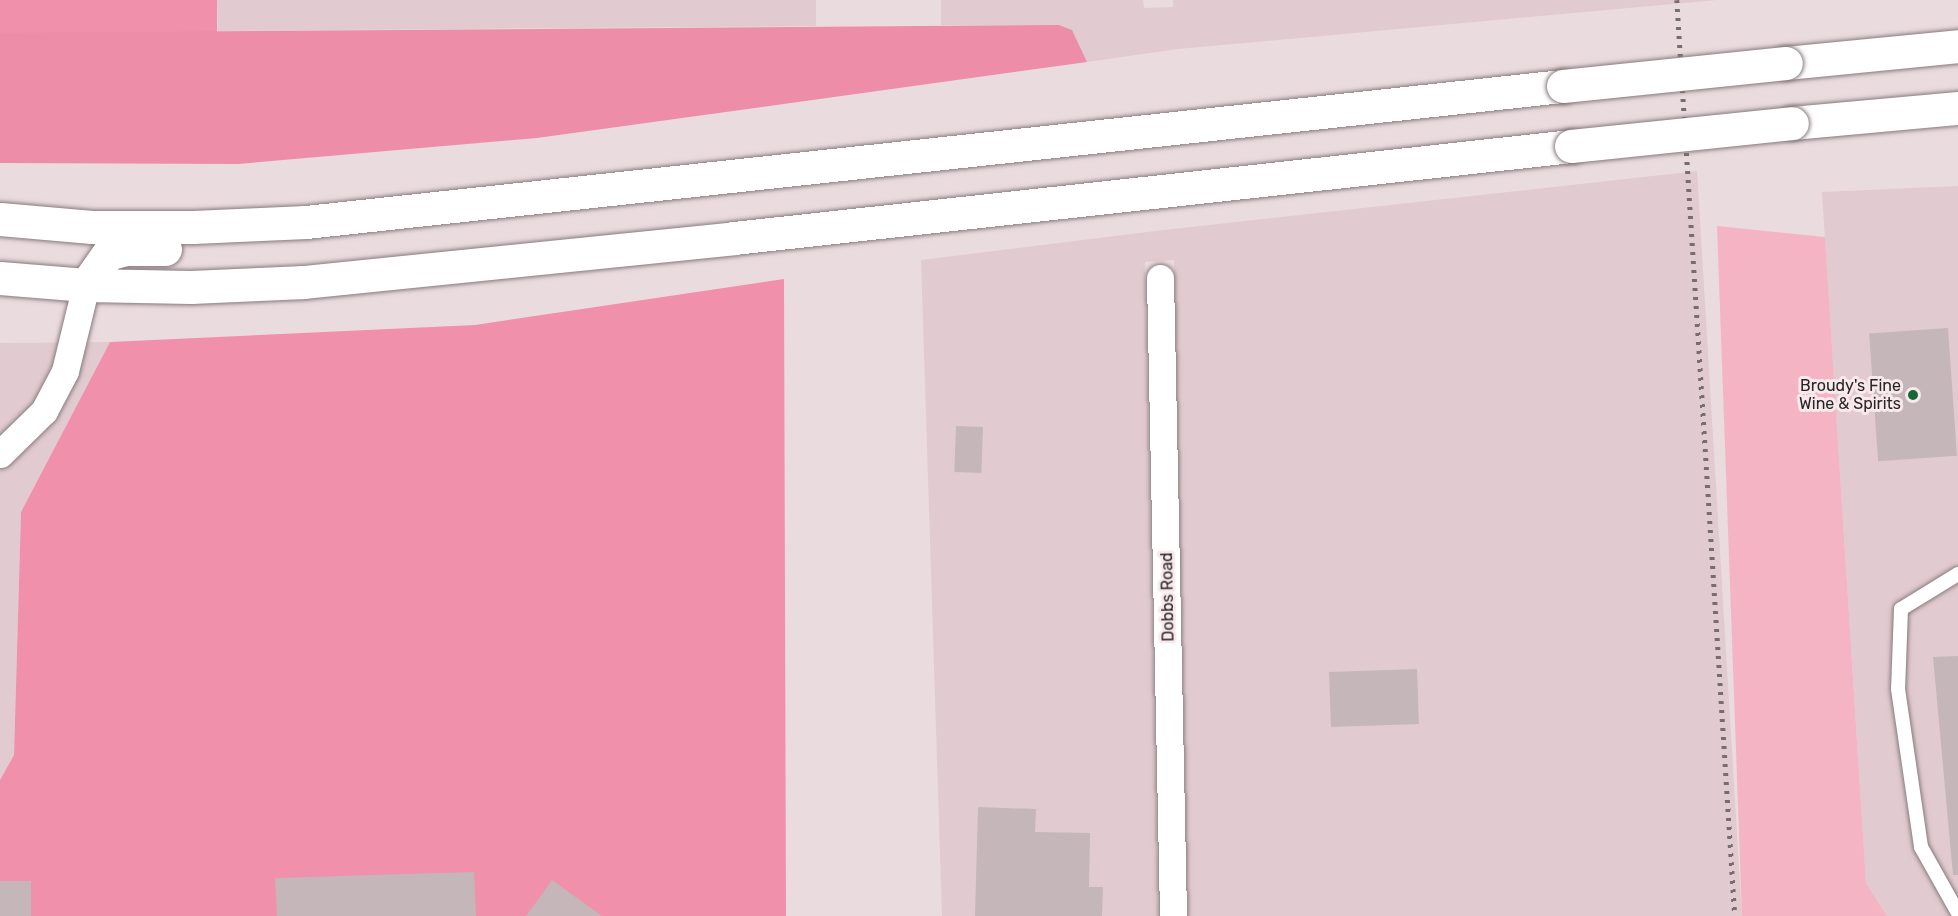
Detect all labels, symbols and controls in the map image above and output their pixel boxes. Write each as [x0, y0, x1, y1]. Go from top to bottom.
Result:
place label: Broudy's Fine Wine & Spirits [1799, 376, 1901, 414]
marker: Broudy's Fine Wine & Spirits [1906, 388, 1920, 402]
street label: Dobbs Road [1158, 552, 1178, 642]

